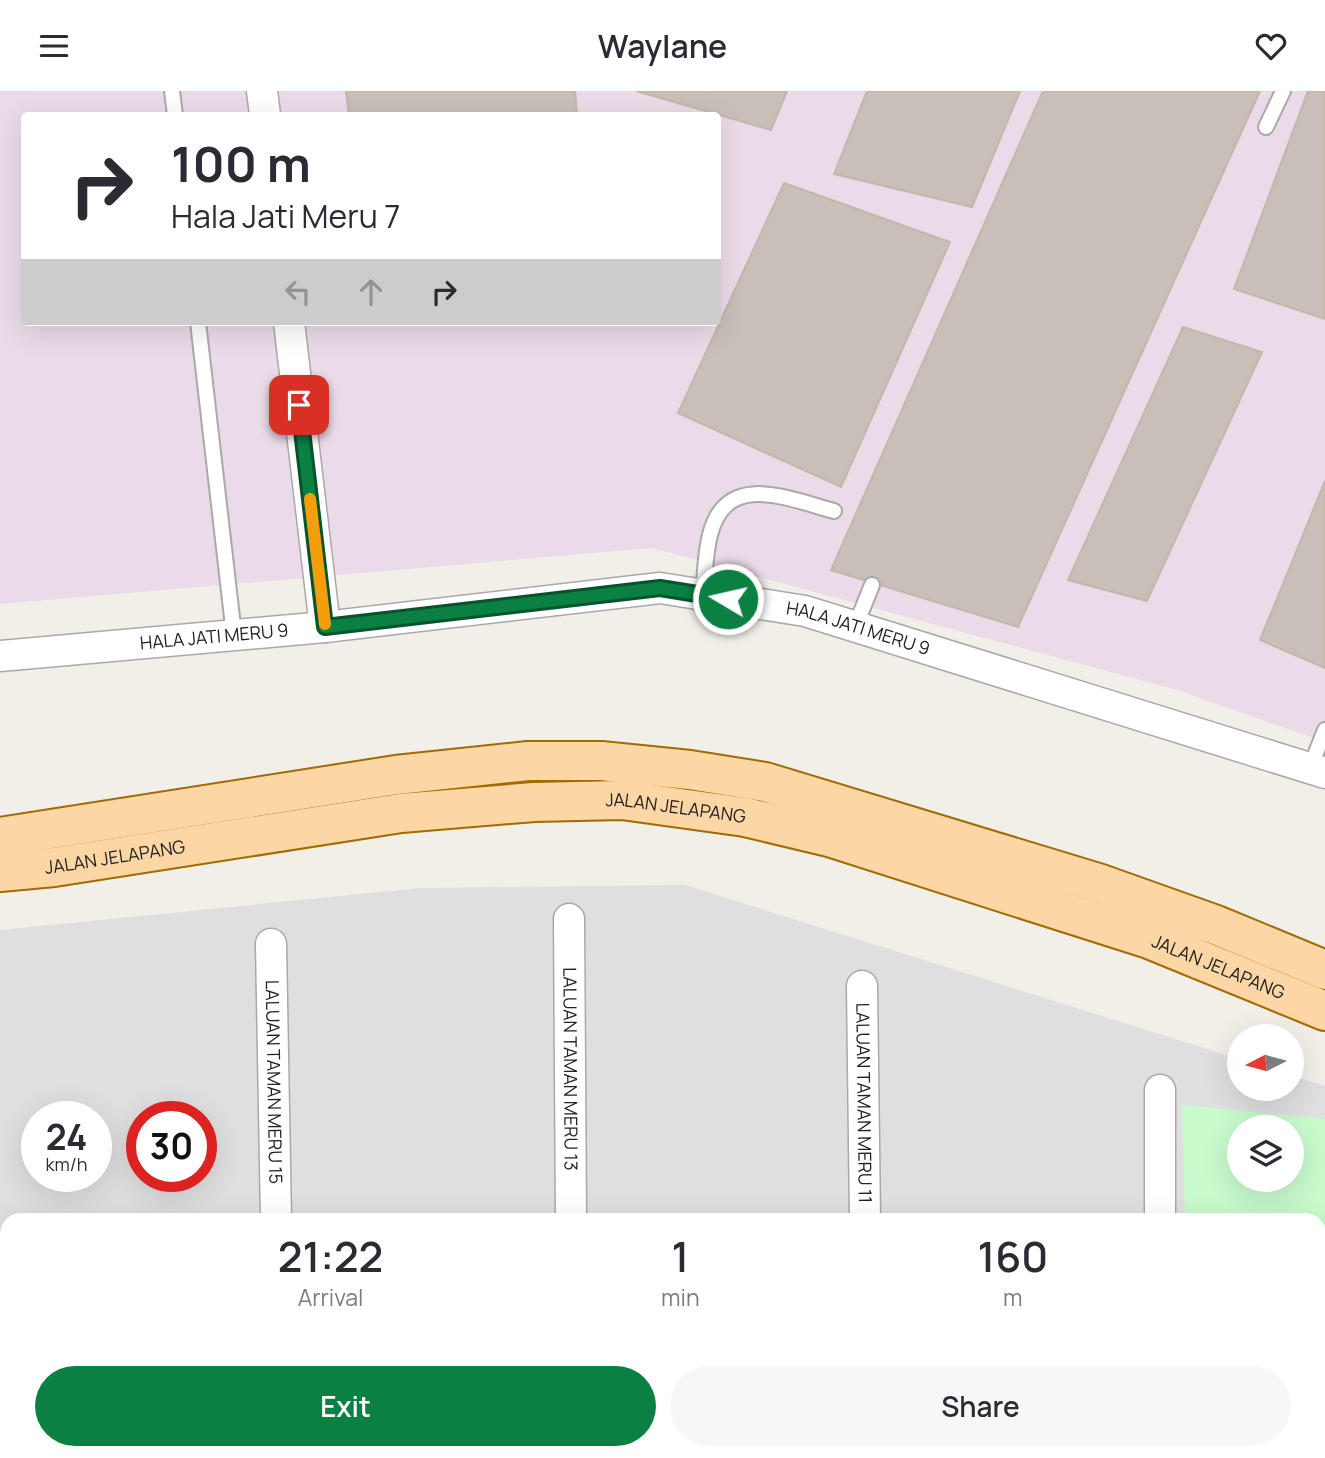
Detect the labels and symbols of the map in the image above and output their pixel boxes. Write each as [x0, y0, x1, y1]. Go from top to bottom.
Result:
pin [269, 375, 329, 435]
position arrow [691, 562, 765, 636]
street label: HALA JATI MERU 9 [785, 595, 933, 660]
street label: HALA JATI MERU 9 [139, 617, 289, 654]
street label: JALAN JELAPANG [605, 787, 748, 828]
street label: JALAN JELAPANG [44, 834, 187, 879]
street label: JALAN JELAPANG [1148, 928, 1289, 1004]
street label: LALUAN TAMAN MERU 13 [558, 967, 584, 1171]
street label: LALUAN TAMAN MERU 15 [261, 980, 288, 1184]
street label: LALUAN TAMAN MERU 11 [851, 1003, 878, 1203]
north arrow [1227, 1024, 1304, 1101]
speed limit sign: 30 [126, 1101, 217, 1192]

